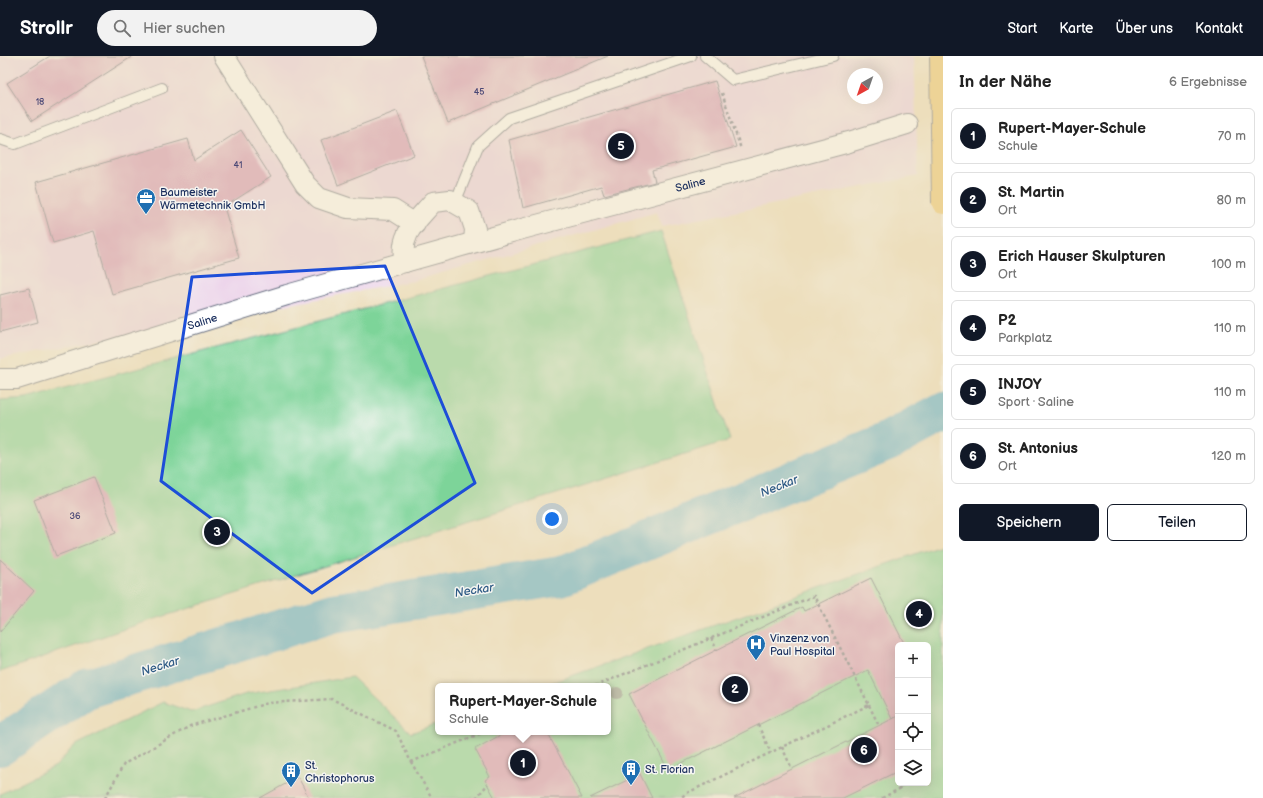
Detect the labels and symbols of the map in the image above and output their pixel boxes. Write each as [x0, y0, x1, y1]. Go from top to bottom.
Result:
north arrow [847, 68, 883, 104]
house number: 45 [474, 87, 484, 98]
house number: 18 [36, 97, 44, 108]
pin: 5 [608, 131, 634, 161]
house number: 41 [234, 160, 242, 171]
street label: Saline [674, 174, 707, 195]
place label: Baumeister Wärmetechnik GmbH [160, 186, 266, 212]
office icon: Baumeister Wärmetechnik GmbH [135, 187, 157, 215]
street label: Saline [186, 311, 219, 333]
water label: Neckar [758, 472, 802, 501]
your location [542, 509, 562, 529]
house number: 36 [69, 511, 81, 522]
pin: 3 [204, 517, 230, 547]
water label: Neckar [454, 580, 496, 601]
pin: 4 [906, 599, 932, 629]
place label: Vinzenz von Paul Hospital [770, 632, 835, 658]
hospital icon: Vinzenz von Paul Hospital [745, 633, 767, 661]
water label: Neckar [139, 653, 183, 679]
pin: 2 [722, 674, 748, 704]
pin: 6 [851, 735, 877, 765]
pin: 1 [510, 748, 536, 778]
building icon: St. Florian [620, 758, 642, 786]
place label: St. Christophorus [305, 759, 375, 785]
building icon: St. Christophorus [280, 760, 302, 788]
place label: St. Florian [645, 763, 694, 776]

